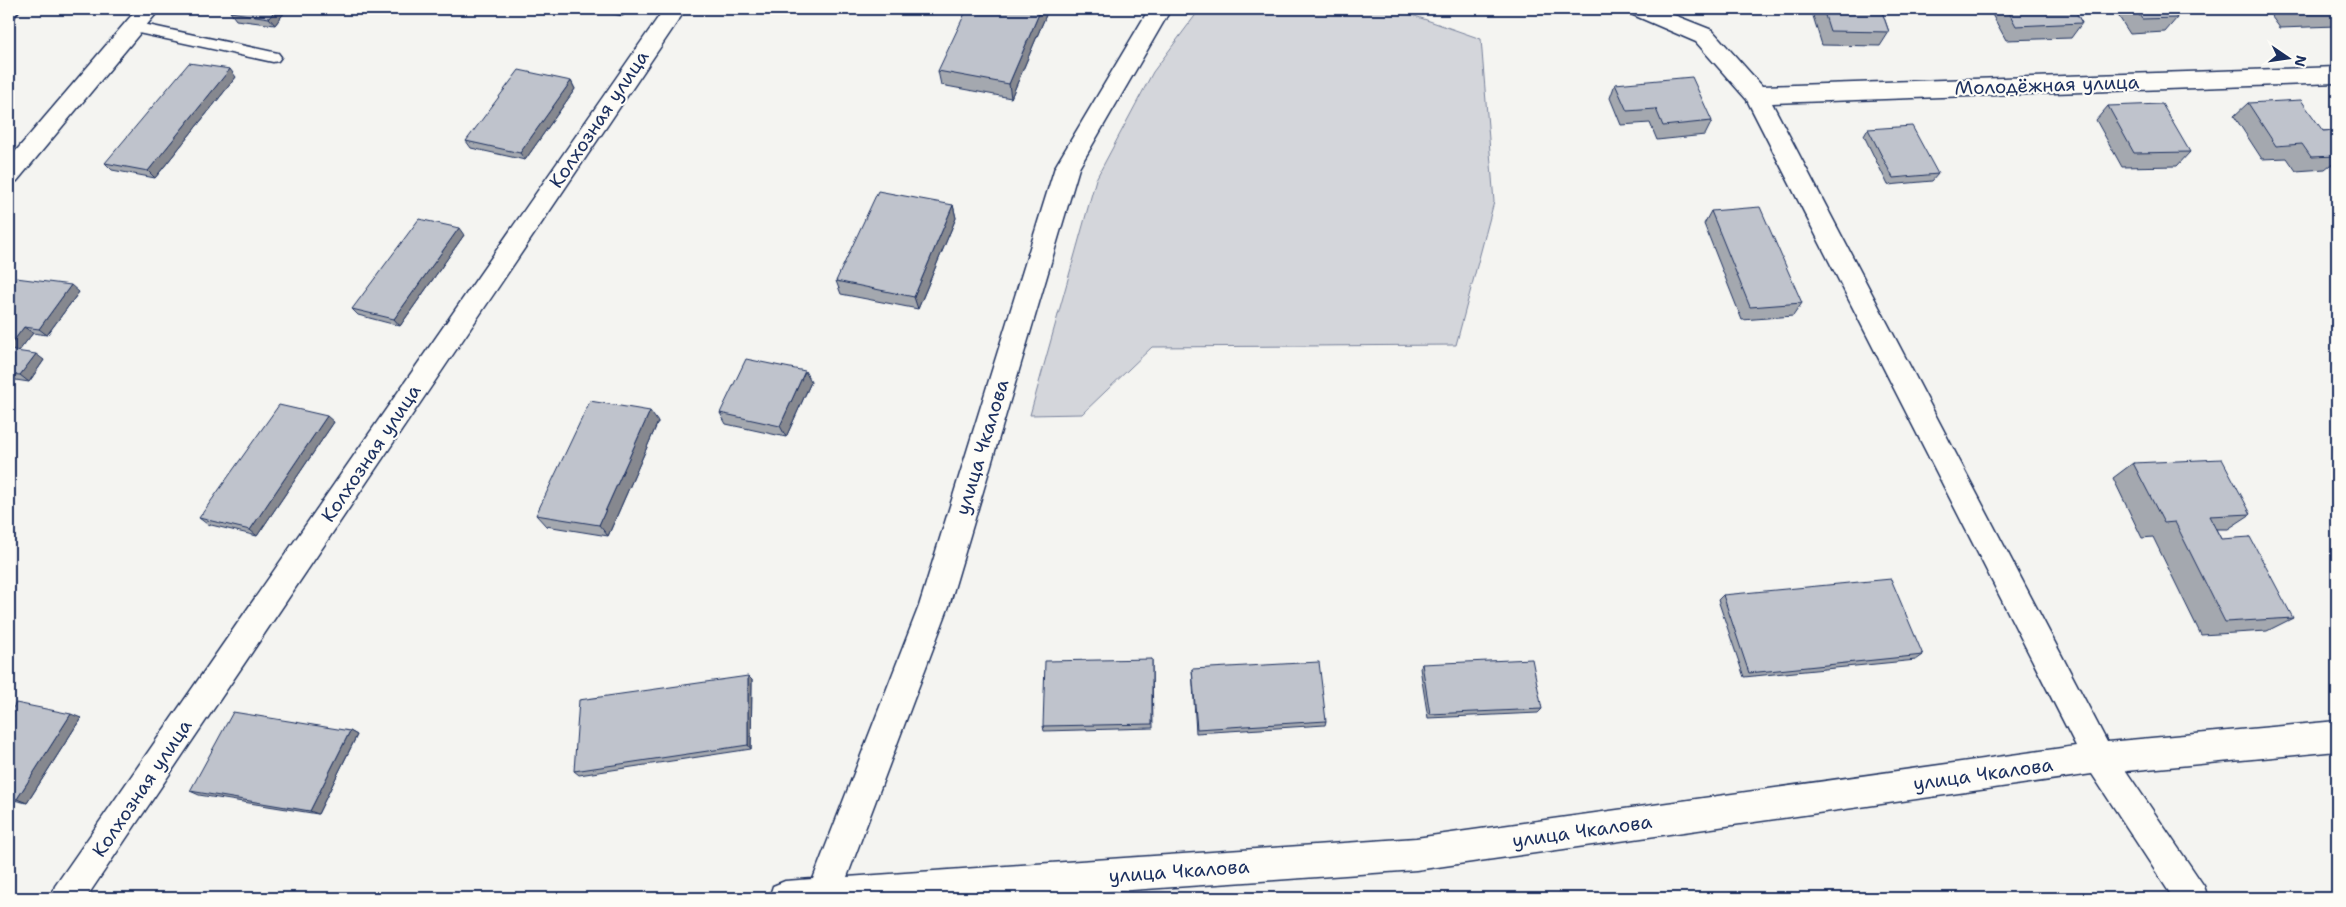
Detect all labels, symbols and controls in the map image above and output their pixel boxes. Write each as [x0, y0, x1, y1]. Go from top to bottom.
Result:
north arrow [2264, 32, 2314, 82]
street label: Колхозная улица [544, 45, 654, 193]
text: N [2291, 53, 2311, 68]
street label: Молодёжная улица [1954, 69, 2140, 101]
street label: улица Чкалова [949, 376, 1015, 518]
street label: Колхозная улица [316, 379, 426, 527]
street label: Колхозная улица [87, 714, 197, 862]
street label: улица Чкалова [1912, 752, 2055, 796]
street label: улица Чкалова [1511, 809, 1654, 853]
street label: улица Чкалова [1108, 854, 1250, 888]

